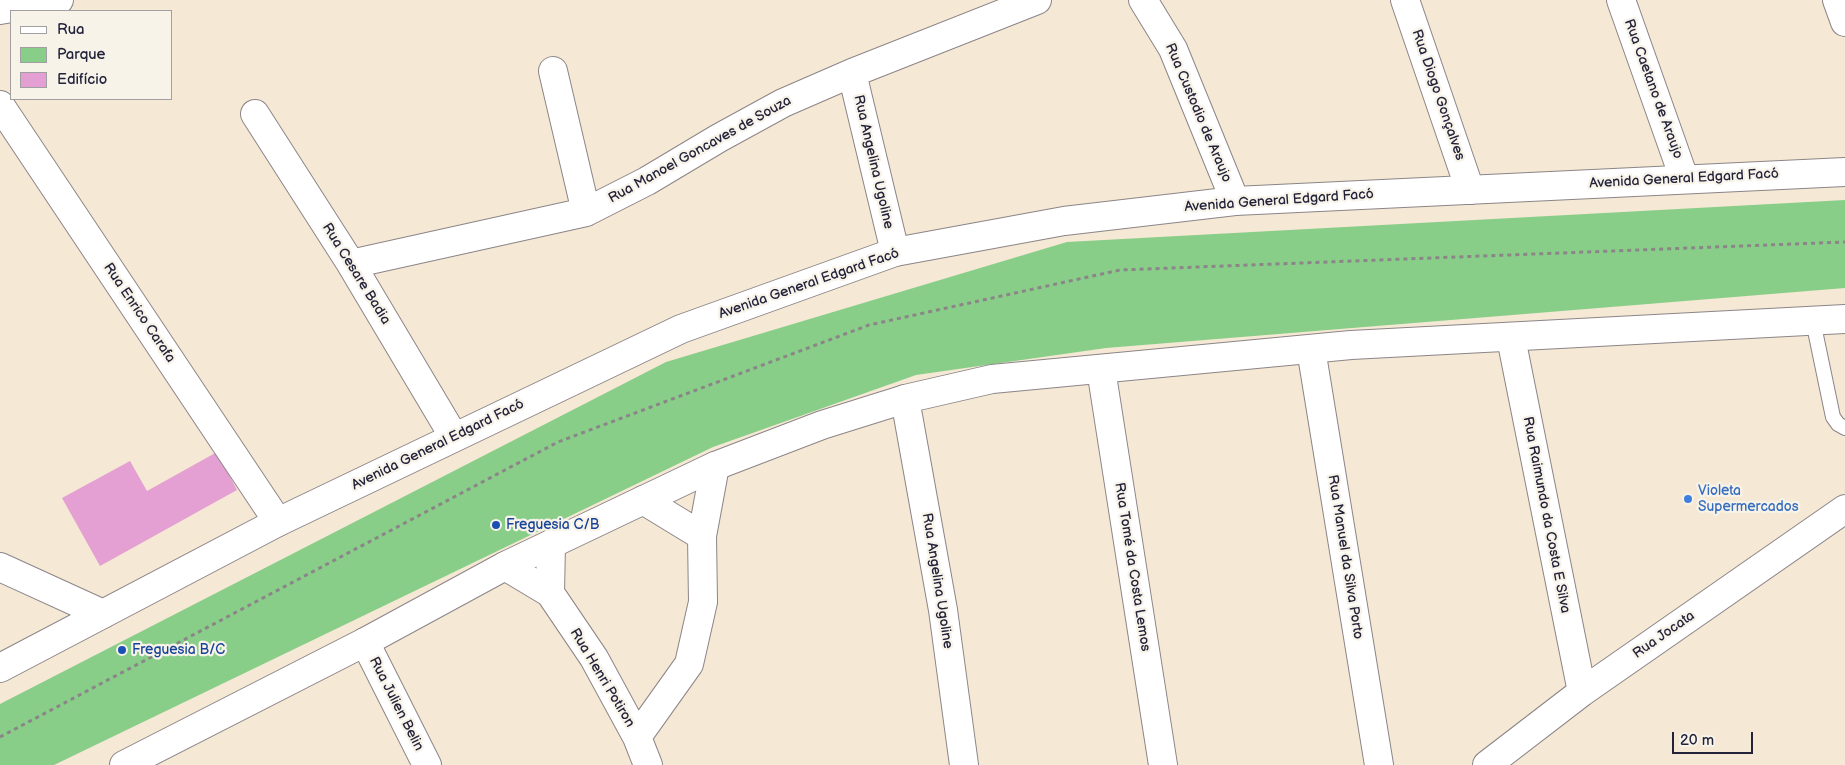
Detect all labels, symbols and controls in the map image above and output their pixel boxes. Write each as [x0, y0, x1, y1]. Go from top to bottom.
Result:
legend [10, 10, 172, 100]
street label: Rua Caetano de Araujo [1620, 17, 1686, 161]
text: Rua [57, 20, 85, 39]
street label: Rua Diogo Gonçalves [1408, 27, 1468, 163]
street label: Rua Custodio de Araujo [1161, 41, 1235, 185]
text: Parque [57, 45, 105, 64]
text: Edifício [57, 70, 107, 89]
street label: Rua Manoel Goncaves de Souza [606, 93, 794, 207]
street label: Rua Angelina Ugoline [849, 93, 897, 231]
street label: Avenida General Edgard Facó [1589, 166, 1779, 192]
street label: Avenida General Edgard Facó [1184, 186, 1374, 216]
street label: Rua Cesare Badia [318, 220, 394, 328]
street label: Avenida General Edgard Facó [717, 245, 901, 323]
street label: Rua Enrico Carafa [99, 260, 179, 366]
street label: Avenida General Edgard Facó [349, 396, 527, 494]
street label: Rua Raimundo da Costa E Silva [1519, 415, 1573, 615]
street label: Rua Manuel da Silva Porto [1324, 474, 1366, 640]
street label: Rua Tomé da Costa Lemos [1110, 481, 1154, 653]
place label: Violeta Supermercados [1698, 483, 1799, 516]
marker: Violeta Supermercados [1682, 493, 1694, 505]
street label: Rua Angelina Ugoline [918, 512, 956, 650]
place label: Freguesia C/B [506, 517, 599, 533]
marker: Freguesia C/B [490, 519, 502, 531]
street label: Rua Jocata [1630, 608, 1698, 662]
street label: Rua Henri Potiron [566, 626, 638, 730]
place label: Freguesia B/C [132, 642, 225, 658]
marker: Freguesia B/C [116, 644, 128, 656]
street label: Rua Julien Belin [365, 654, 427, 754]
scale bar [1675, 722, 1756, 754]
text: 20 m [1680, 731, 1714, 750]

